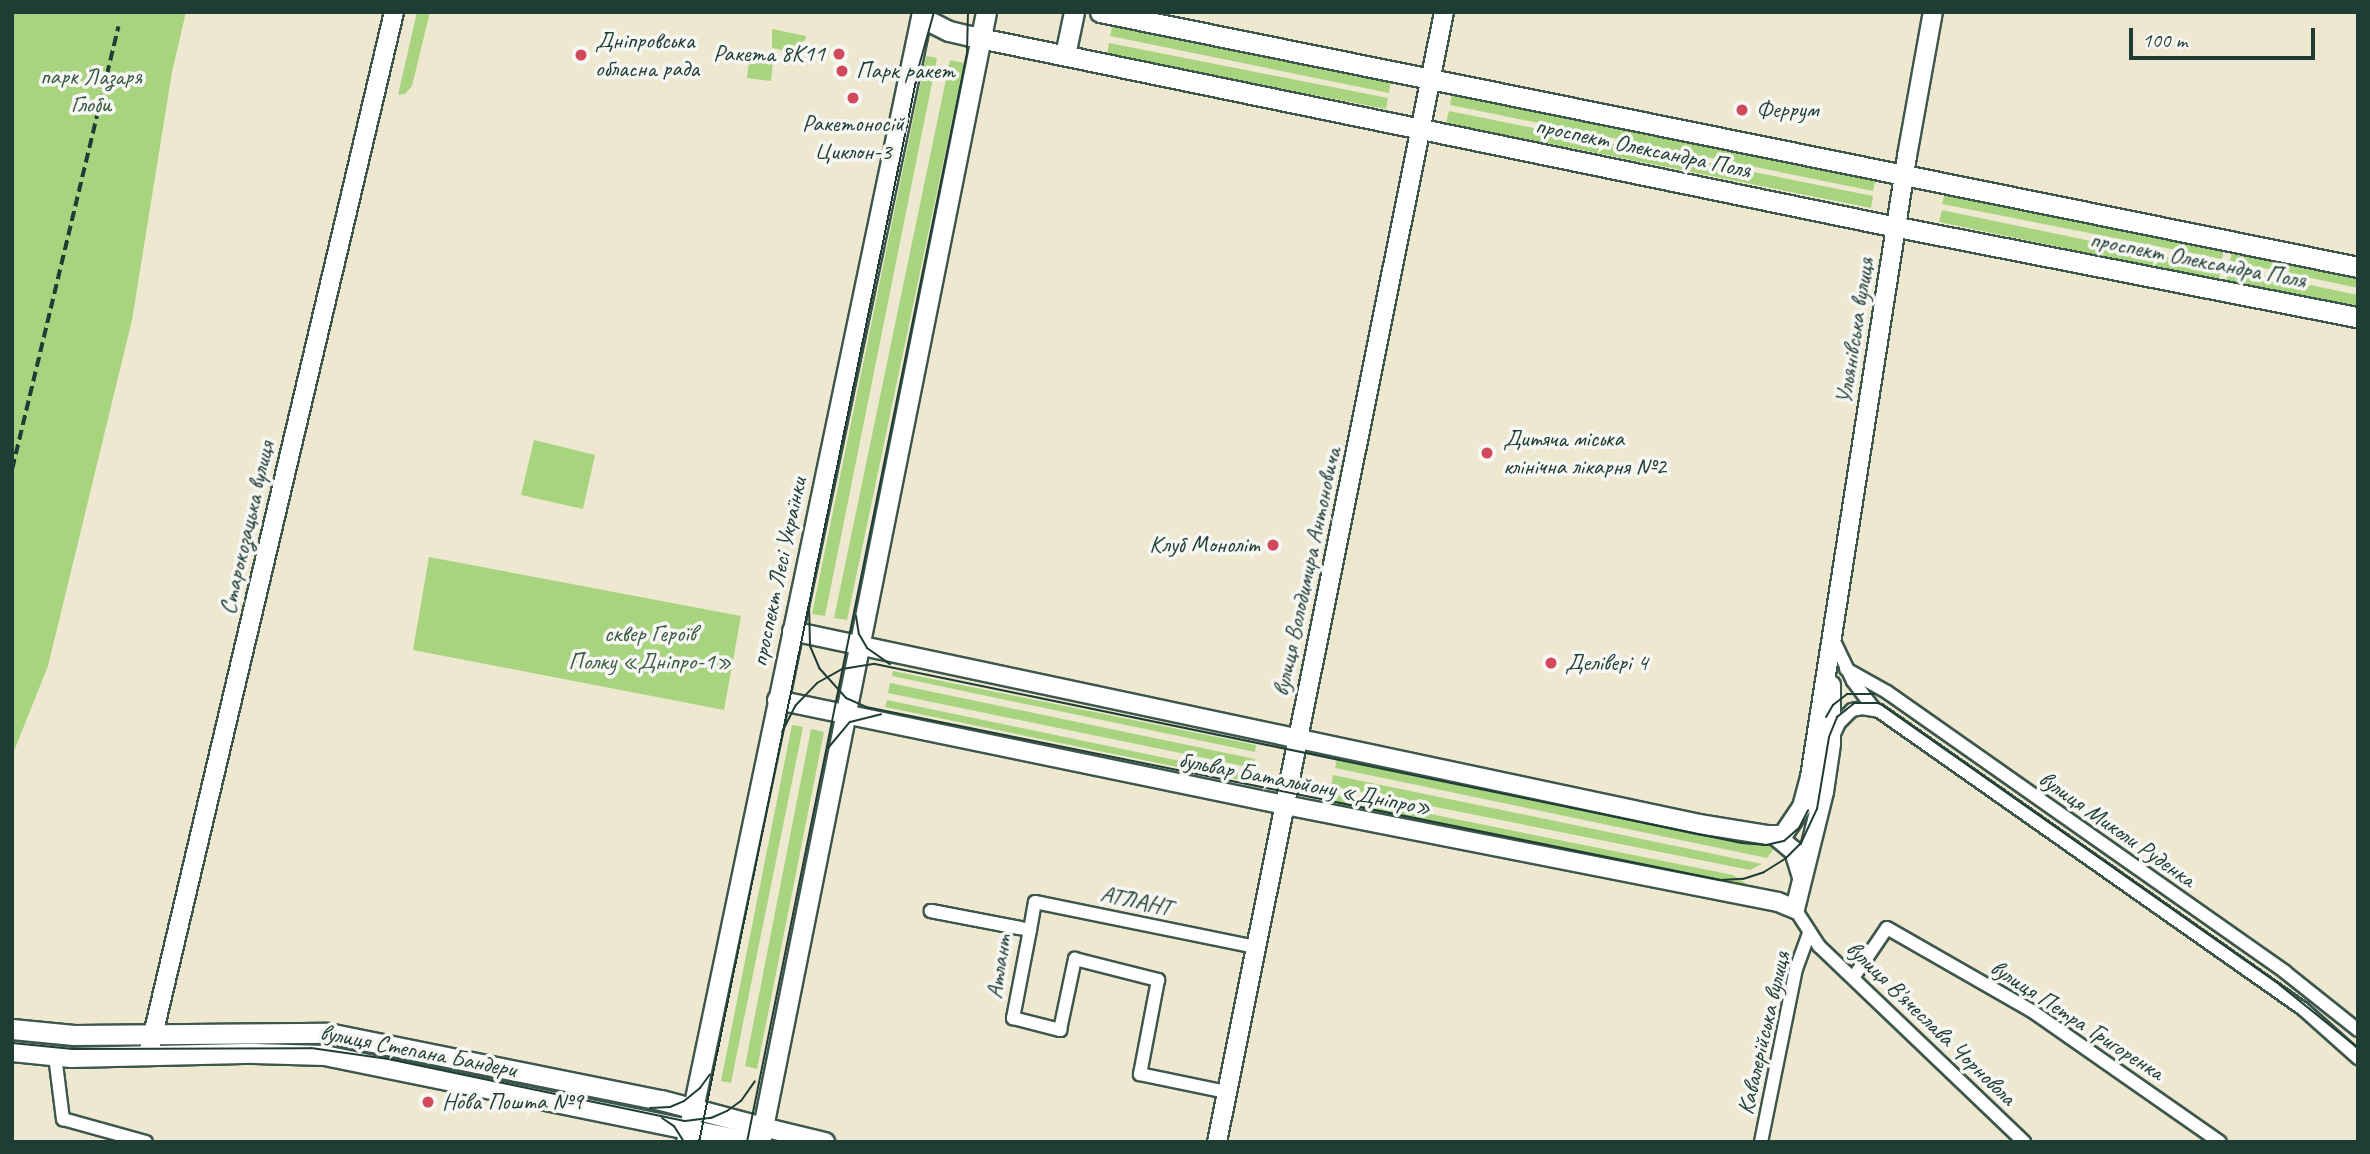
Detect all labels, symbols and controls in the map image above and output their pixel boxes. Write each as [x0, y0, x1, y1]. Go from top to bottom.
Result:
scale bar [2132, 14, 2318, 58]
place label: Дніпровська обласна рада [595, 27, 699, 83]
text: 100 m [2142, 27, 2187, 53]
place label: Ракета 8К11 [713, 40, 825, 68]
marker: Ракета 8К11 [831, 46, 847, 62]
marker: Дніпровська обласна рада [573, 47, 589, 63]
place label: Парк ракет [856, 57, 954, 85]
park label: парк Лазаря Глоби [40, 63, 142, 119]
marker: Парк ракет [834, 63, 850, 79]
marker: Ракетоносій Циклон-3 [845, 90, 861, 106]
place label: Феррум [1756, 96, 1818, 124]
marker: Феррум [1734, 102, 1750, 118]
place label: Ракетоносій Циклон-3 [802, 110, 904, 166]
street label: проспект Олександра Поля [1534, 111, 1752, 185]
street label: проспект Олександра Поля [2089, 225, 2307, 295]
street label: Ульянівська вулиця [1829, 255, 1881, 407]
place label: Дитяча міська клінічна лікарня №2 [1503, 425, 1667, 481]
street label: Старокозацька вулиця [213, 438, 281, 618]
marker: Дитяча міська клінічна лікарня №2 [1477, 443, 1497, 463]
street label: вулиця Володимира Антоновича [1266, 444, 1348, 700]
street label: проспект Лесі Українки [745, 475, 813, 669]
place label: Клуб Моноліт [1151, 531, 1259, 559]
marker: Клуб Моноліт [1265, 537, 1281, 553]
park label: сквер Героїв Полку «Дніпро-1» [568, 620, 732, 676]
place label: Делівері 4 [1565, 649, 1648, 677]
marker: Делівері 4 [1543, 655, 1559, 671]
street label: бульвар Батальйону «Дніпро» [1178, 746, 1432, 822]
street label: вулиця Миколи Руденка [2033, 764, 2201, 894]
street label: АТЛАНТ [1098, 879, 1174, 923]
street label: Атлант [980, 933, 1018, 1001]
street label: вулиця В'ячеслава Чорновола [1839, 933, 2023, 1113]
street label: Кавалерійська вулиця [1731, 948, 1797, 1118]
street label: вулиця Петра Григоренка [1985, 953, 2169, 1087]
street label: вулиця Степана Бандери [318, 1018, 518, 1084]
place label: Нова Пошта №9 [442, 1088, 584, 1116]
marker: Нова Пошта №9 [420, 1094, 436, 1110]

